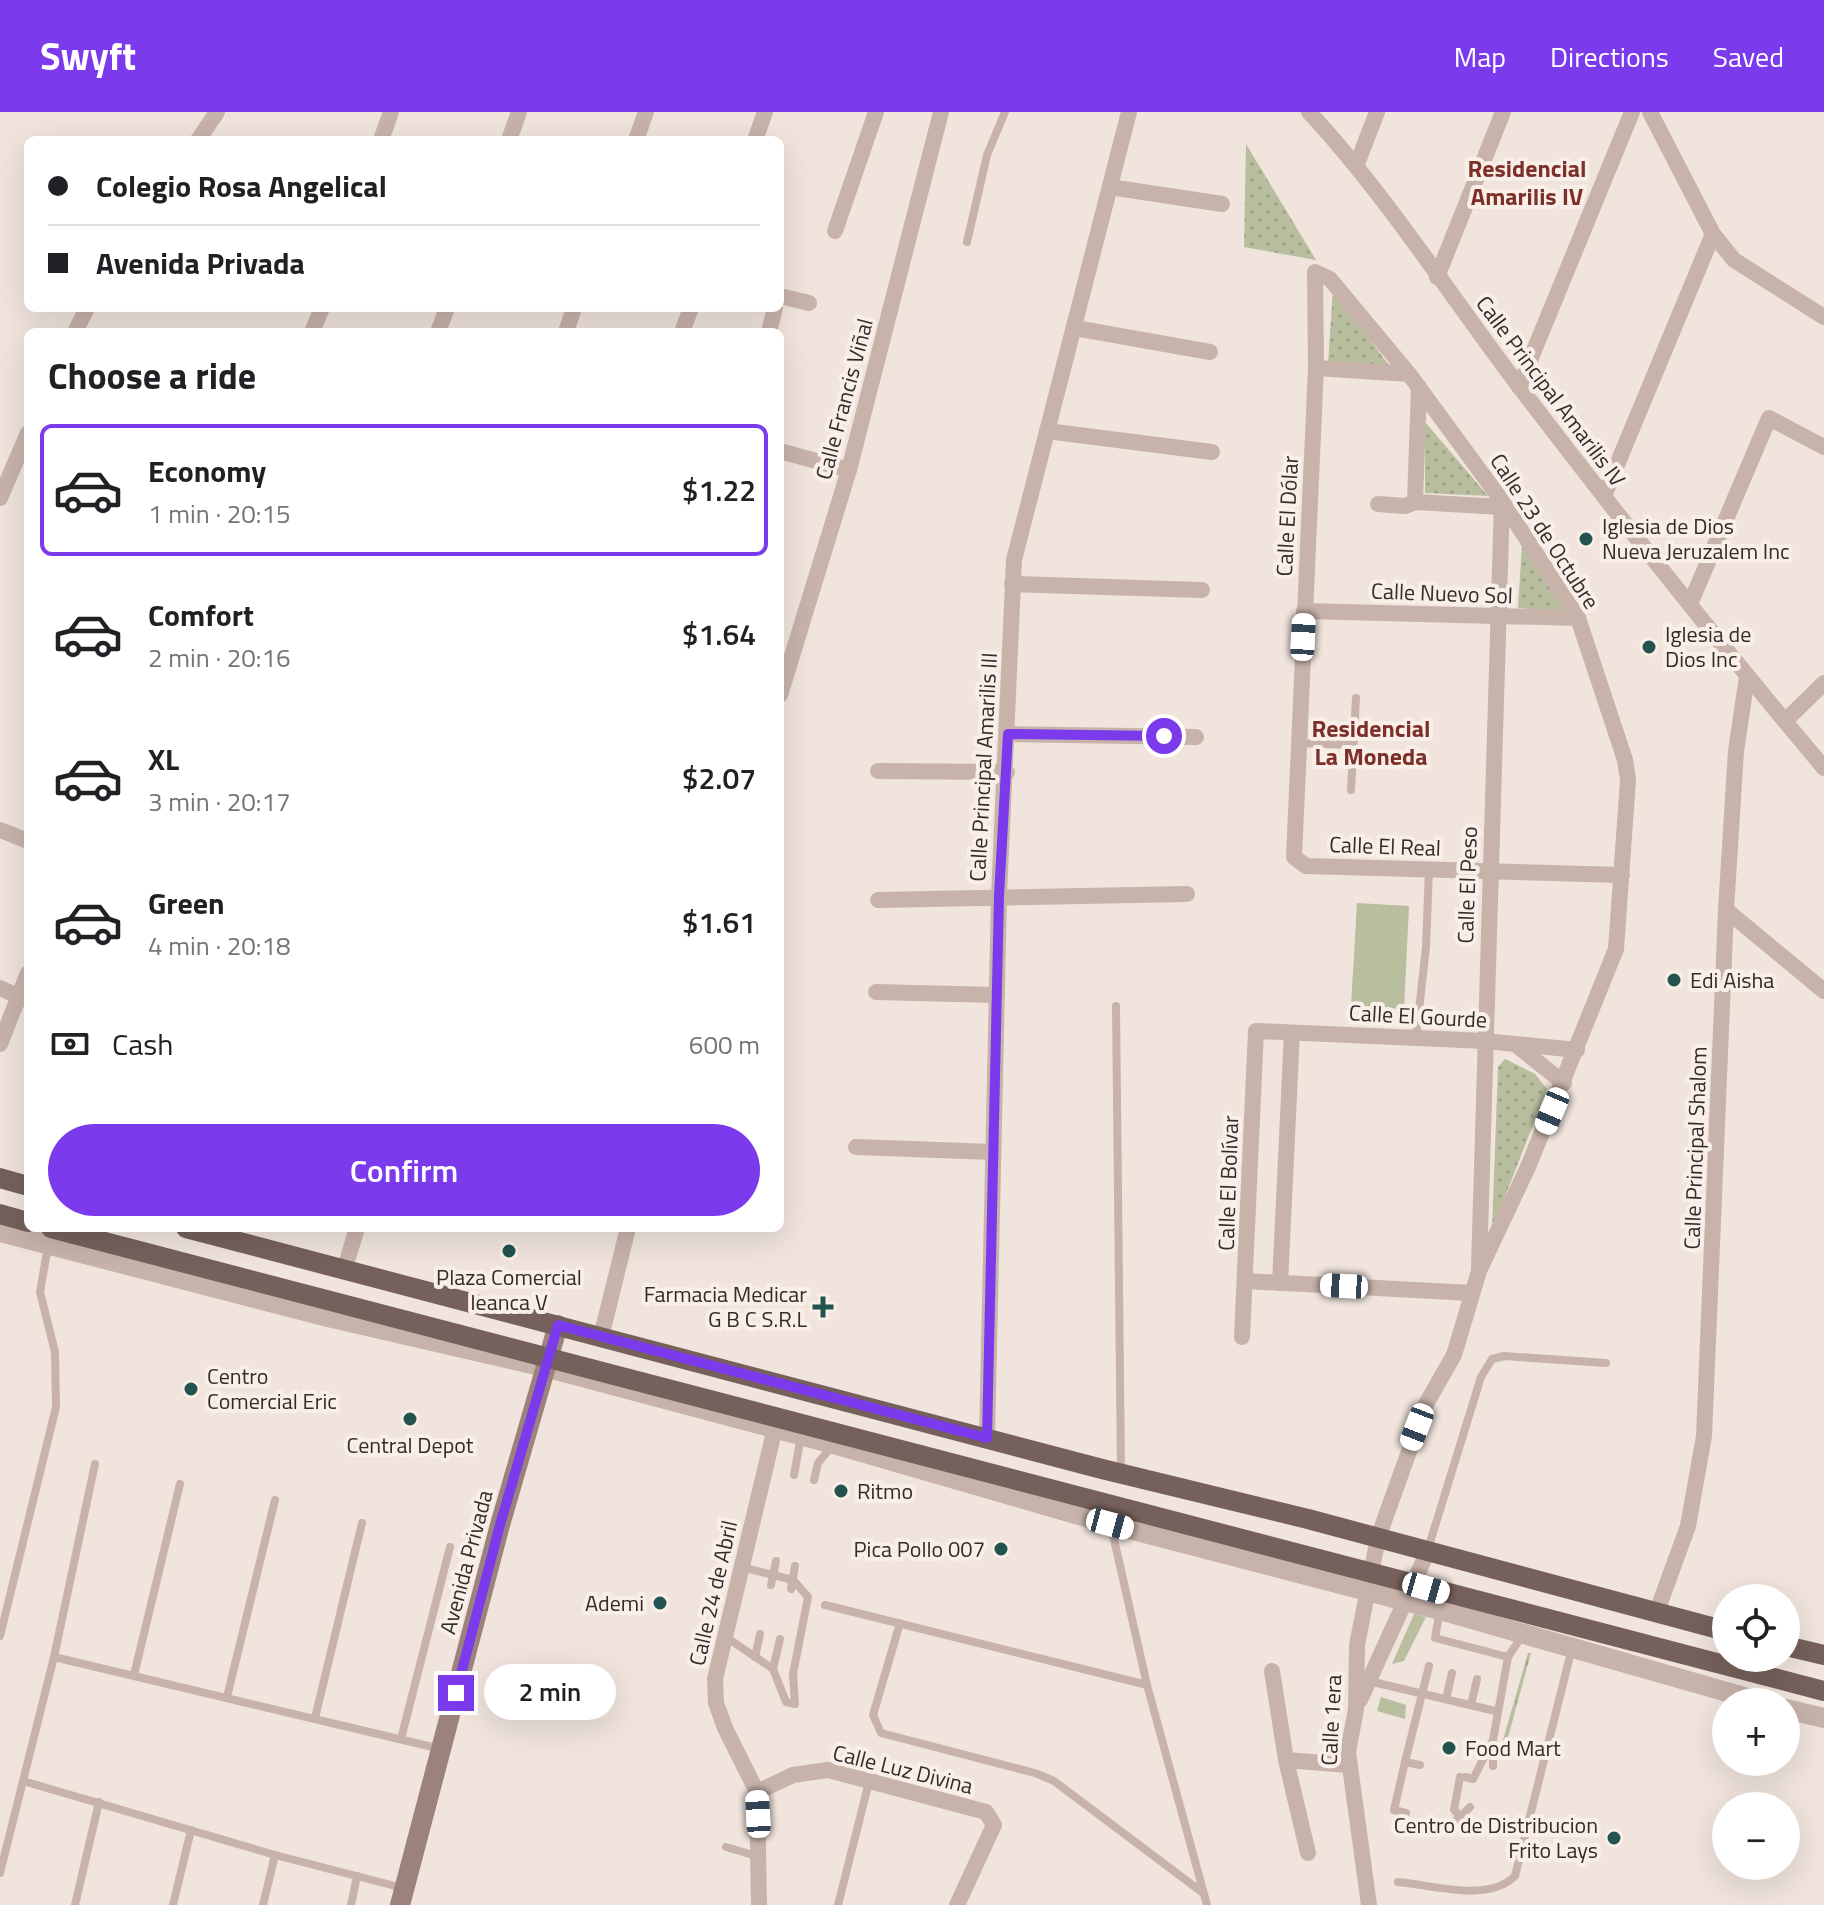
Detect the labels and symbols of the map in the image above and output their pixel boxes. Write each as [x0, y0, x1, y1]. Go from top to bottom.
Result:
district label: Residencial Amarilis IV [1468, 150, 1586, 214]
street label: Calle Principal Amarilis IV [1468, 288, 1634, 494]
street label: Calle Francis Viñal [806, 315, 882, 483]
street label: Calle 23 de Octubre [1482, 446, 1608, 616]
street label: Calle El Dólar [1267, 454, 1307, 577]
place label: Iglesia de Dios Nueva Jeruzalem Inc [1602, 509, 1790, 568]
marker: Iglesia de Dios Nueva Jeruzalem Inc [1577, 530, 1595, 548]
street label: Calle Nuevo Sol [1370, 574, 1514, 612]
car [1290, 612, 1316, 662]
place label: Iglesia de Dios Inc [1665, 617, 1751, 676]
marker: Iglesia de Dios Inc [1640, 638, 1658, 656]
street label: Calle Principal Amarilis III [960, 652, 1006, 882]
district label: Residencial La Moneda [1312, 710, 1430, 774]
route start [1146, 718, 1182, 754]
street label: Calle El Peso [1448, 826, 1486, 944]
street label: Calle El Real [1329, 827, 1441, 865]
place label: Edi Aisha [1690, 963, 1774, 997]
marker: Edi Aisha [1665, 971, 1683, 989]
street label: Calle El Gourde [1348, 995, 1488, 1037]
street label: Calle Principal Shalom [1674, 1046, 1716, 1250]
car [1532, 1084, 1572, 1138]
street label: Calle El Bolívar [1209, 1114, 1247, 1251]
marker: Plaza Comercial Ieanca V [500, 1242, 518, 1260]
place label: Plaza Comercial Ieanca V [436, 1260, 582, 1319]
car [1319, 1273, 1369, 1299]
place label: Farmacia Medicar G B C S.R.L [644, 1277, 807, 1336]
marker: Farmacia Medicar G B C S.R.L [814, 1298, 832, 1316]
place label: Centro Comercial Eric [207, 1359, 337, 1418]
marker: Centro Comercial Eric [182, 1380, 200, 1398]
car [1397, 1400, 1437, 1454]
marker: Central Depot [401, 1410, 419, 1428]
place label: Central Depot [346, 1428, 474, 1462]
place label: Ritmo [857, 1474, 913, 1508]
marker: Ritmo [832, 1482, 850, 1500]
street label: Avenida Privada [430, 1486, 502, 1638]
car [1084, 1506, 1136, 1542]
street label: Calle 24 de Abril [680, 1517, 746, 1669]
place label: Pica Pollo 007 [854, 1532, 985, 1566]
marker: Pica Pollo 007 [992, 1540, 1010, 1558]
car [1400, 1570, 1452, 1606]
place label: Ademi [585, 1586, 644, 1620]
marker: Ademi [651, 1594, 669, 1612]
callout: 2 min [484, 1665, 616, 1721]
street label: Calle 1era [1312, 1674, 1350, 1766]
route end [438, 1675, 474, 1711]
place label: Food Mart [1465, 1731, 1561, 1765]
street label: Calle Luz Divina [829, 1735, 977, 1803]
marker: Food Mart [1440, 1739, 1458, 1757]
car [745, 1789, 771, 1839]
place label: Centro de Distribucion Frito Lays [1394, 1808, 1598, 1867]
marker: Centro de Distribucion Frito Lays [1605, 1829, 1623, 1847]

